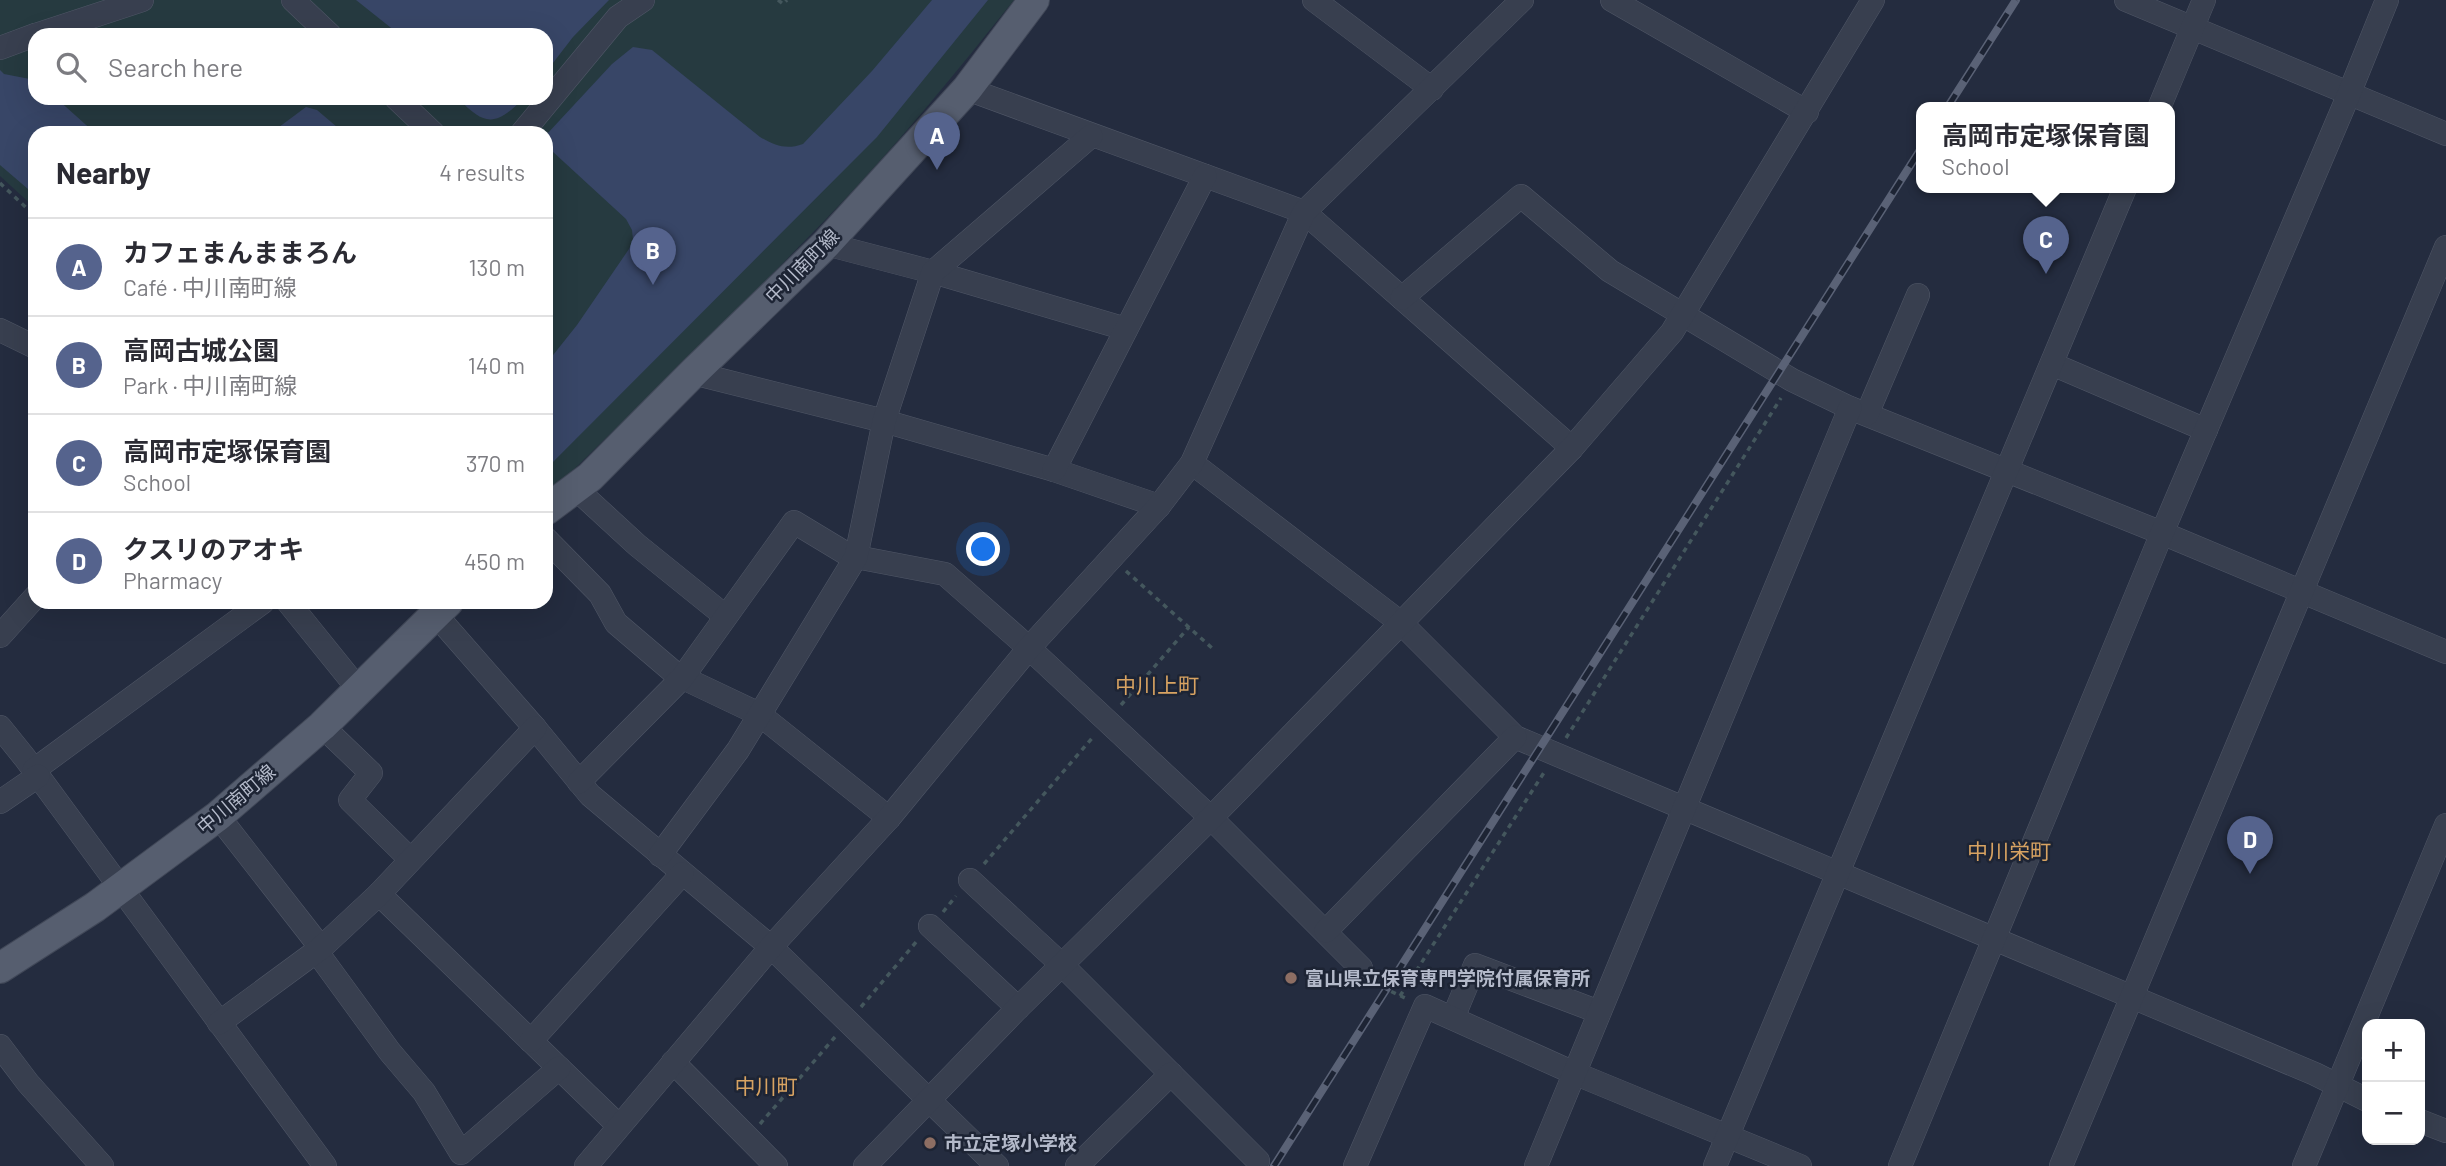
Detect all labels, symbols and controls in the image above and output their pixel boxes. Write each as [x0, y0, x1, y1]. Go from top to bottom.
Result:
search box [28, 28, 553, 105]
icon: search [52, 48, 90, 86]
text: Search here [108, 51, 243, 82]
popup [1916, 102, 2175, 193]
pin: A [914, 112, 960, 170]
text: 高岡市定塚保育園 [1941, 119, 2150, 150]
text: School [1941, 152, 2009, 180]
text: Nearby [56, 154, 151, 190]
text: 4 results [439, 158, 525, 186]
pin: C [2023, 216, 2069, 274]
street label: 中川南町線 [760, 224, 843, 307]
pin: B [630, 227, 676, 285]
text: カフェまんままろん [123, 236, 357, 267]
text: A [71, 253, 87, 281]
text: 130 m [468, 253, 525, 281]
text: Café · 中川南町線 [123, 273, 297, 301]
text: 高岡古城公園 [123, 334, 279, 365]
text: B [72, 351, 86, 379]
text: 140 m [468, 351, 525, 379]
text: Park · 中川南町線 [123, 371, 297, 399]
text: 高岡市定塚保育園 [123, 435, 331, 466]
text: C [72, 449, 86, 477]
text: 370 m [466, 449, 525, 477]
text: School [123, 468, 191, 496]
your location [966, 532, 1000, 566]
text: クスリのアオキ [123, 533, 304, 564]
text: D [72, 547, 86, 575]
text: 450 m [464, 547, 525, 575]
text: Pharmacy [123, 566, 222, 594]
district label: 中川上町 [1115, 672, 1199, 697]
street label: 中川南町線 [192, 759, 279, 838]
pin: D [2227, 816, 2273, 874]
district label: 中川栄町 [1967, 838, 2051, 863]
place label: 富山県立保育専門学院付属保育所 [1305, 966, 1590, 989]
marker: 富山県立保育専門学院付属保育所 [1283, 970, 1299, 986]
map controls [2362, 1019, 2425, 1145]
button: + [2362, 1019, 2425, 1082]
district label: 中川町 [735, 1073, 798, 1098]
button: − [2362, 1082, 2425, 1145]
place label: 市立定塚小学校 [944, 1131, 1077, 1154]
marker: 市立定塚小学校 [922, 1135, 938, 1151]

